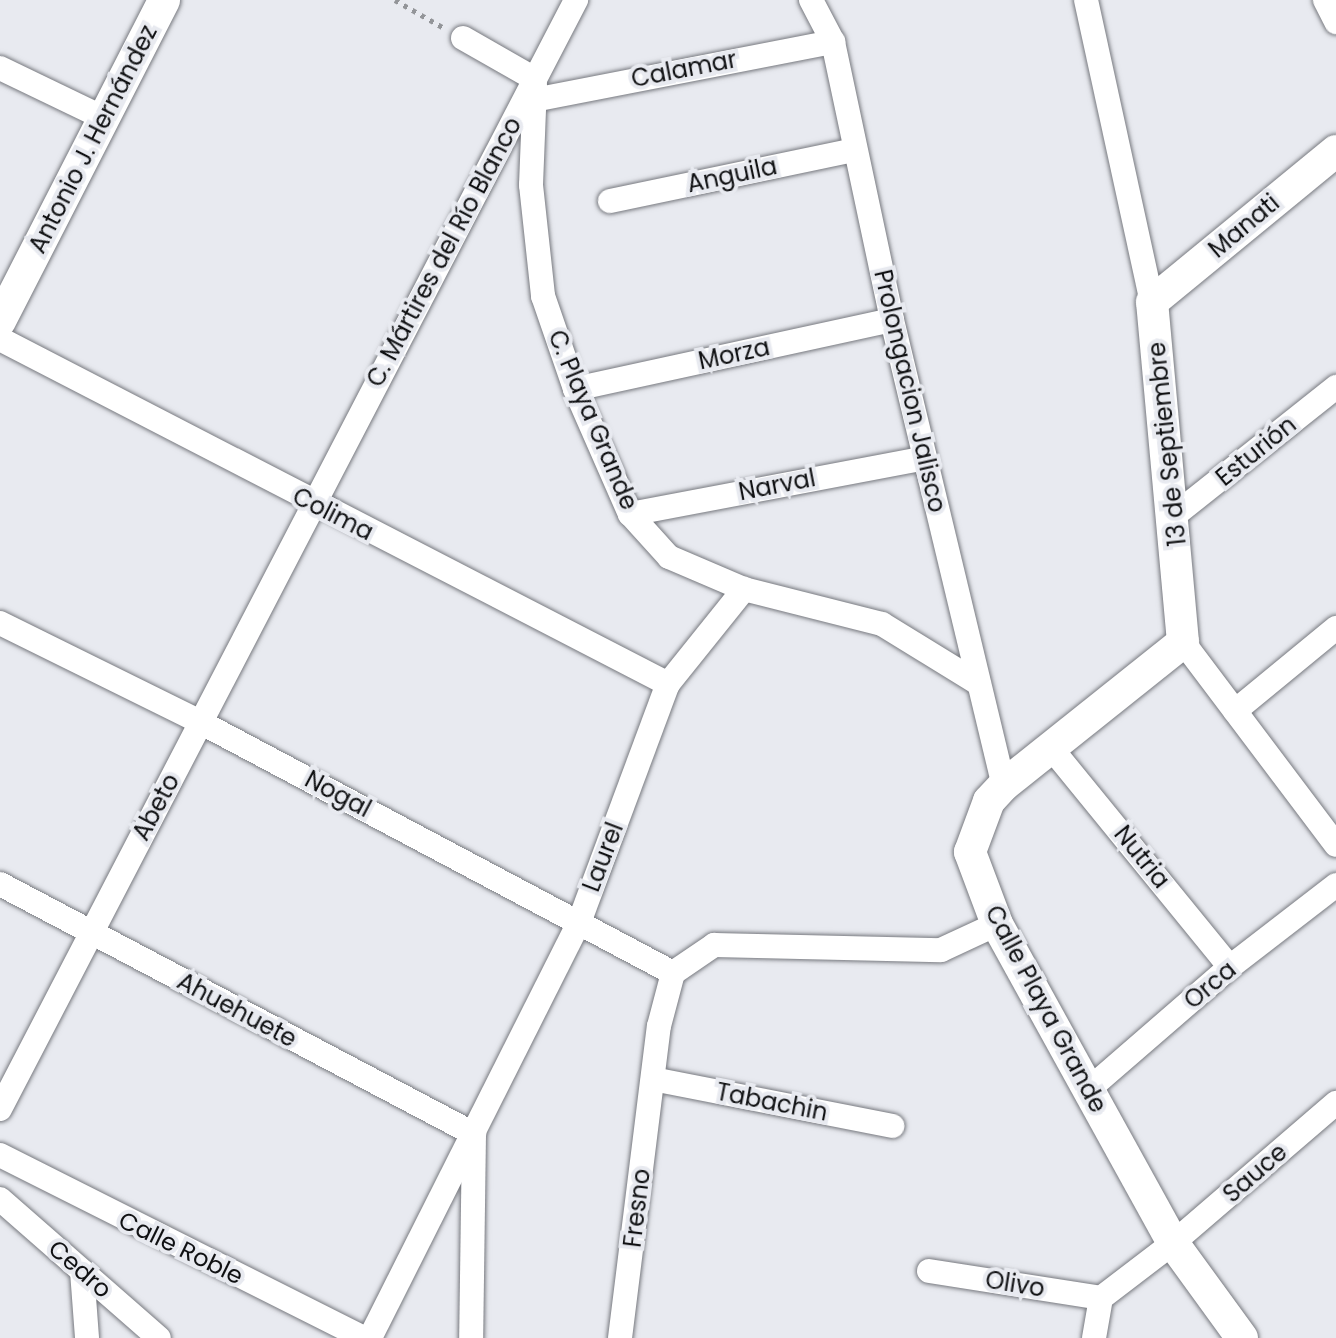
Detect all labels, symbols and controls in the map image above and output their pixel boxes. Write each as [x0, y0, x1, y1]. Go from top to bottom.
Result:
street label: Antonio J. Hernández [23, 20, 163, 258]
street label: Calamar [629, 45, 739, 93]
street label: C. Mártires del Río Blanco [361, 112, 527, 392]
street label: Anguila [684, 151, 780, 199]
street label: Manati [1203, 188, 1285, 264]
street label: Prolongacion Jalisco [868, 267, 952, 515]
street label: C. Playa Grande [542, 326, 644, 514]
street label: Morza [696, 332, 772, 376]
street label: 13 de Septiembre [1142, 340, 1192, 548]
street label: Esturión [1210, 410, 1302, 492]
street label: Narval [736, 463, 818, 507]
street label: Colima [288, 482, 378, 546]
street label: Nogal [300, 765, 376, 823]
street label: Abeto [127, 769, 185, 845]
street label: Laurel [577, 818, 629, 896]
street label: Nutria [1108, 820, 1176, 894]
street label: Calle Playa Grande [979, 901, 1113, 1117]
street label: Orca [1178, 955, 1242, 1015]
street label: Ahuehuete [172, 967, 302, 1053]
street label: Tabachin [714, 1077, 830, 1127]
street label: Sauce [1217, 1137, 1293, 1209]
street label: Fresno [618, 1167, 656, 1249]
street label: Calle Roble [114, 1206, 248, 1290]
street label: Cedro [43, 1234, 117, 1304]
street label: Olivo [983, 1265, 1047, 1303]

